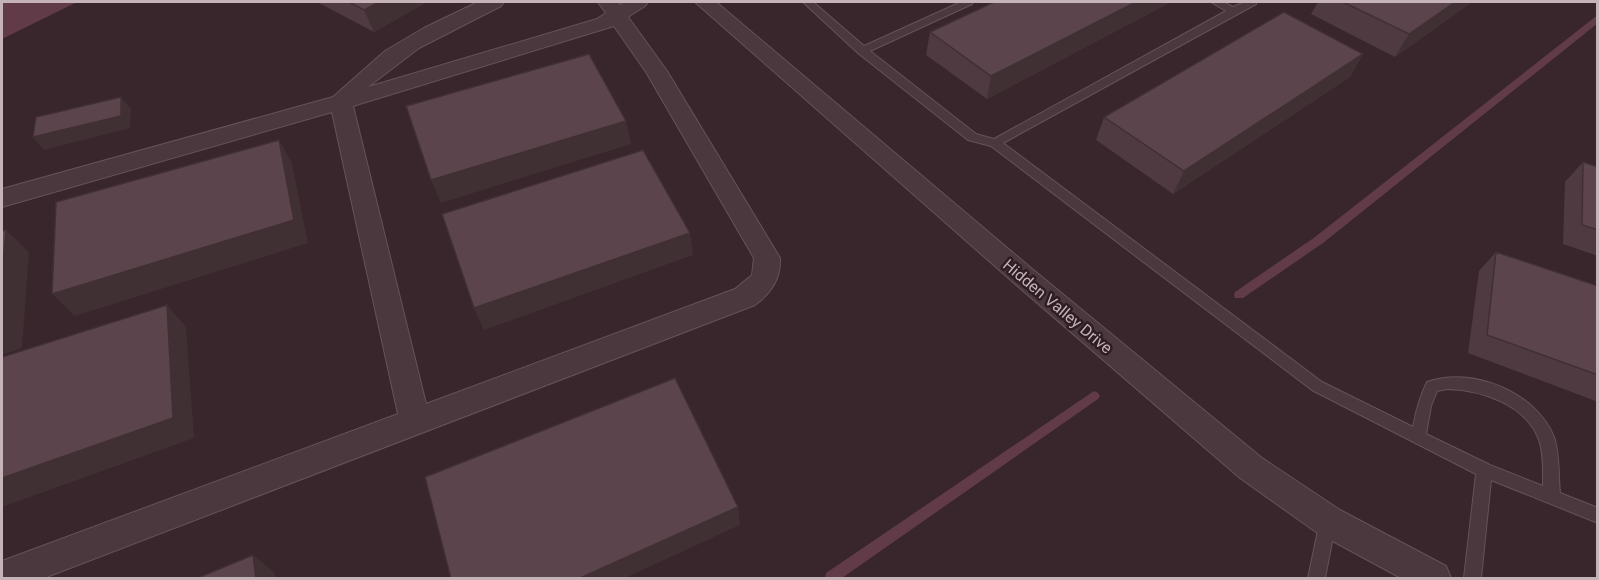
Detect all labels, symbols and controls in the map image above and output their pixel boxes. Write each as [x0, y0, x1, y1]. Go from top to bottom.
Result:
street label: Hidden Valley Drive [999, 255, 1116, 358]

